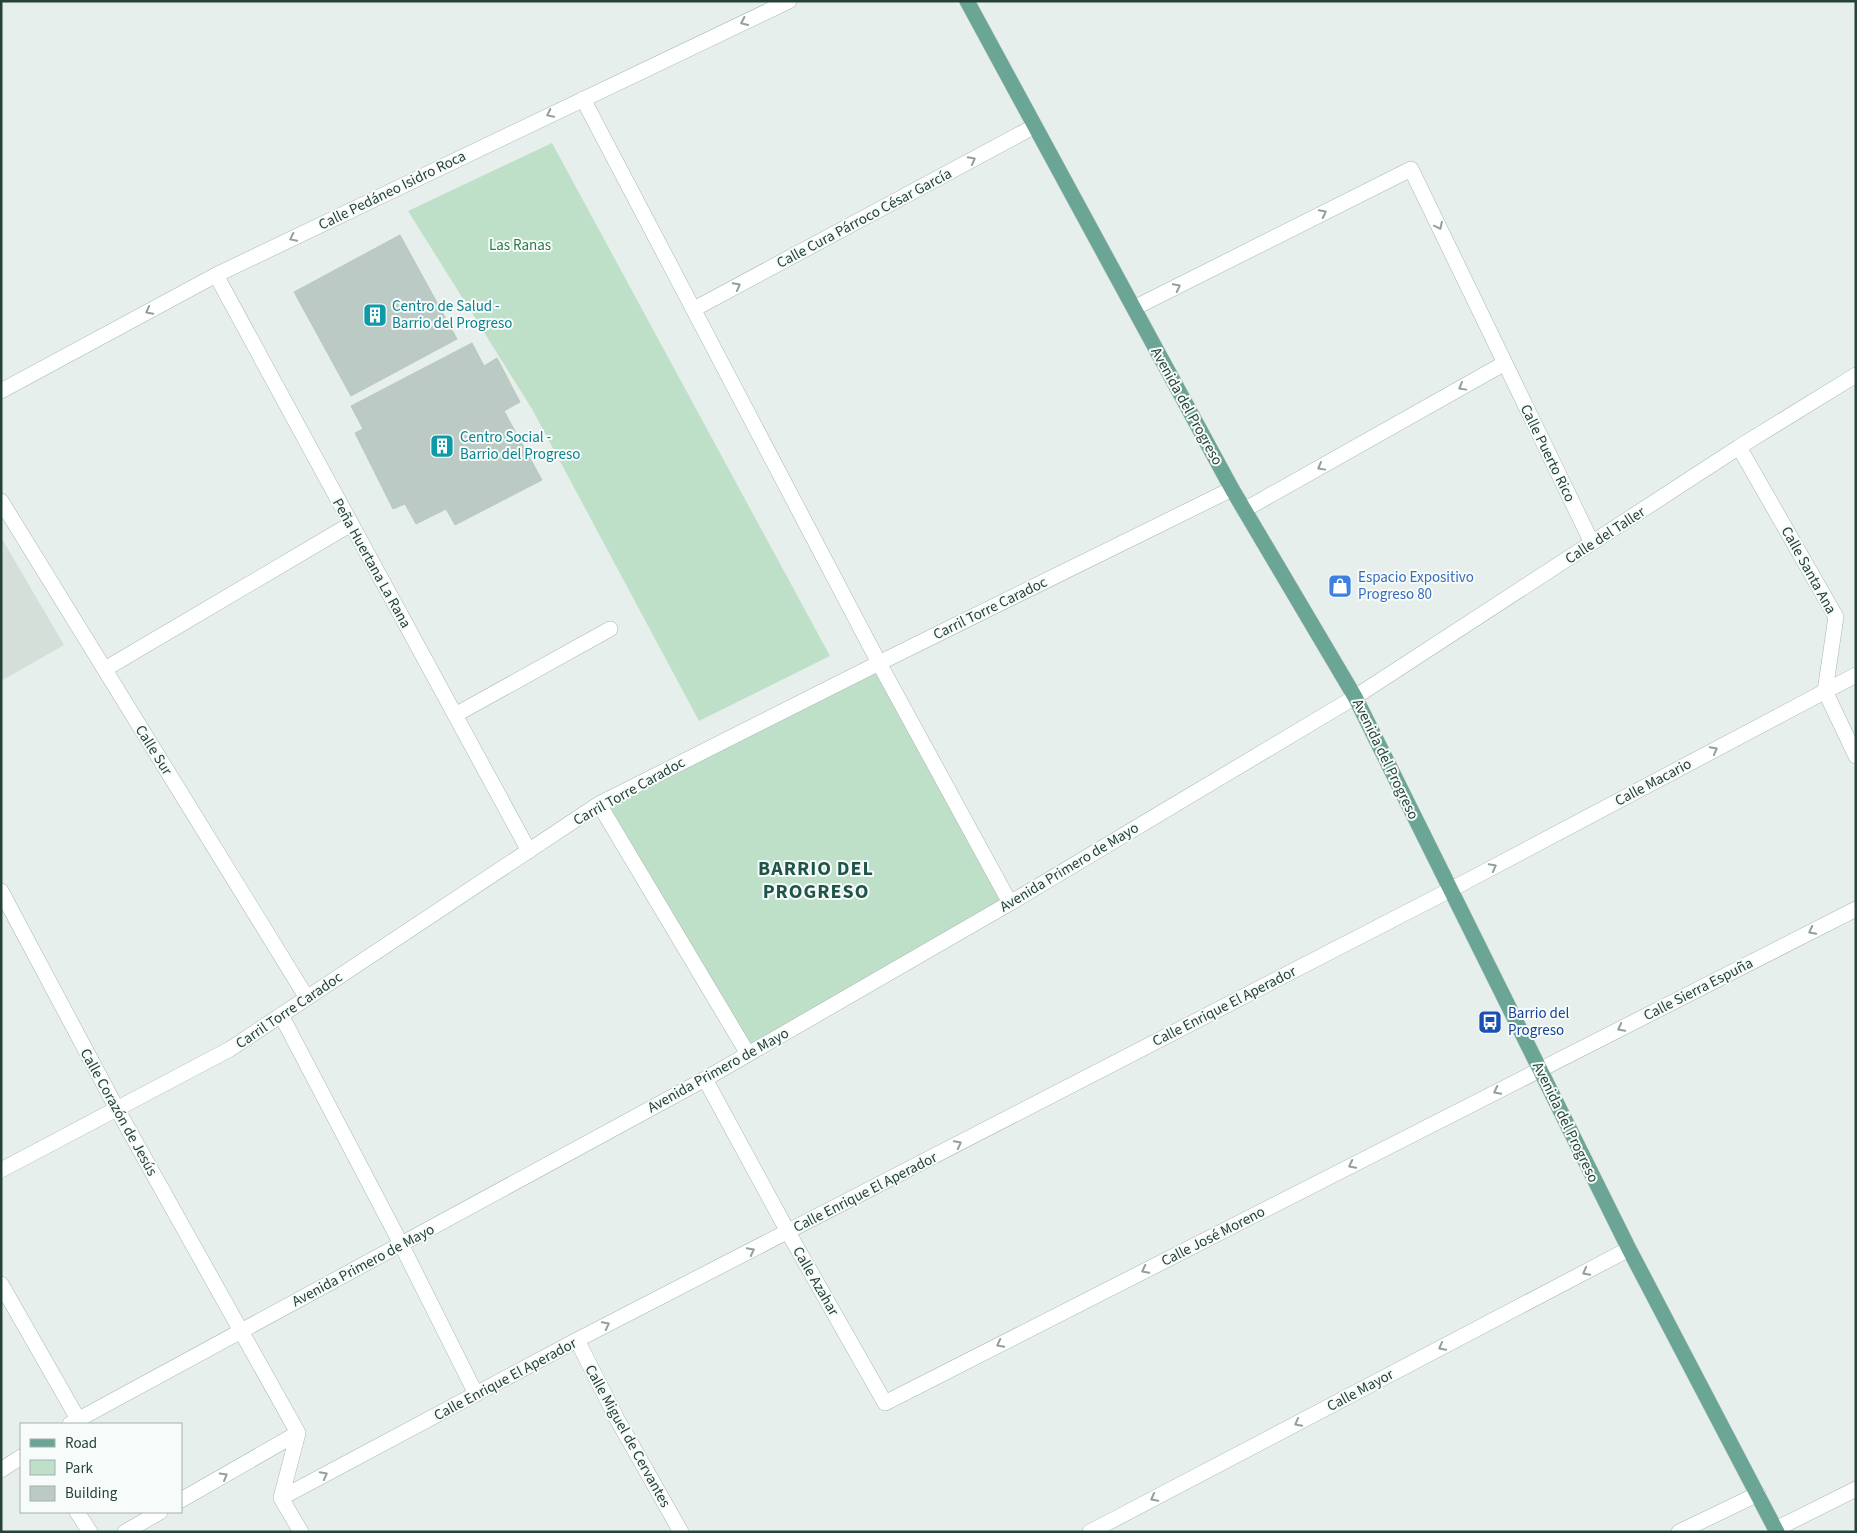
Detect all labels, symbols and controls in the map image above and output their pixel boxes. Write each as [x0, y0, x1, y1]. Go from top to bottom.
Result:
one-way arrow [741, 16, 750, 26]
one-way arrow [546, 108, 555, 119]
street label: Calle Pedáneo Isidro Roca [315, 146, 469, 235]
one-way arrow [967, 156, 976, 166]
street label: Calle Cura Párroco César García [773, 163, 956, 274]
one-way arrow [1317, 210, 1326, 220]
one-way arrow [1432, 221, 1443, 230]
one-way arrow [290, 232, 299, 242]
park label: Las Ranas [489, 235, 551, 256]
one-way arrow [731, 283, 740, 293]
one-way arrow [1172, 283, 1181, 293]
place label: Centro de Salud - Barrio del Progreso [392, 296, 512, 334]
building icon: Centro de Salud - Barrio del Progreso [362, 302, 388, 328]
one-way arrow [145, 305, 154, 315]
street label: Avenida del Progreso [1145, 343, 1228, 469]
one-way arrow [1459, 381, 1468, 391]
street label: Calle Puerto Rico [1515, 401, 1580, 506]
place label: Centro Social - Barrio del Progreso [460, 427, 580, 465]
building icon: Centro Social - Barrio del Progreso [429, 433, 455, 459]
one-way arrow [1317, 461, 1326, 471]
street label: Peña Huertana La Rana [327, 494, 416, 632]
street label: Calle del Taller [1561, 501, 1650, 569]
street label: Calle Santa Ana [1776, 523, 1841, 618]
place label: Espacio Expositivo Progreso 80 [1358, 567, 1474, 605]
street label: Carril Torre Caradoc [930, 572, 1051, 645]
shop icon: Espacio Expositivo Progreso 80 [1327, 573, 1353, 599]
street label: Avenida del Progreso [1347, 695, 1424, 823]
street label: Calle Sur [130, 721, 178, 780]
one-way arrow [1708, 746, 1717, 756]
street label: Carril Torre Caradoc [570, 752, 689, 831]
street label: Calle Macario [1611, 753, 1695, 811]
street label: Avenida Primero de Mayo [996, 817, 1143, 917]
district label: BARRIO DEL PROGRESO [758, 855, 874, 906]
one-way arrow [1488, 863, 1497, 873]
one-way arrow [1808, 925, 1817, 935]
street label: Calle Sierra Espuña [1640, 953, 1757, 1026]
street label: Calle Enrique El Aperador [1149, 961, 1300, 1052]
street label: Carril Torre Caradoc [232, 967, 347, 1054]
place label: Barrio del Progreso [1508, 1003, 1569, 1041]
bus stop icon: Barrio del Progreso [1477, 1009, 1503, 1035]
one-way arrow [1617, 1022, 1626, 1032]
street label: Avenida Primero de Mayo [644, 1023, 793, 1118]
street label: Calle Corazón de Jesús [75, 1045, 162, 1180]
street label: Avenida del Progreso [1527, 1058, 1604, 1186]
one-way arrow [1493, 1085, 1502, 1095]
one-way arrow [952, 1140, 961, 1150]
street label: Calle Enrique El Aperador [790, 1147, 941, 1238]
one-way arrow [1348, 1159, 1357, 1169]
street label: Calle José Moreno [1158, 1201, 1269, 1272]
street label: Avenida Primero de Mayo [288, 1219, 438, 1312]
street label: Calle Azahar [787, 1243, 844, 1320]
one-way arrow [746, 1247, 755, 1257]
one-way arrow [1141, 1264, 1150, 1274]
one-way arrow [1582, 1266, 1591, 1276]
one-way arrow [601, 1321, 610, 1331]
street label: Calle Enrique El Aperador [430, 1333, 581, 1426]
one-way arrow [996, 1338, 1005, 1348]
one-way arrow [1438, 1341, 1447, 1351]
street label: Calle Miguel de Cervantes [580, 1361, 676, 1511]
street label: Calle Mayor [1323, 1364, 1398, 1417]
one-way arrow [1295, 1417, 1304, 1427]
legend [20, 1423, 182, 1513]
text: Road [65, 1433, 97, 1454]
text: Park [65, 1458, 94, 1479]
one-way arrow [319, 1471, 328, 1481]
one-way arrow [218, 1472, 227, 1482]
text: Building [65, 1483, 118, 1504]
one-way arrow [1151, 1492, 1160, 1502]

